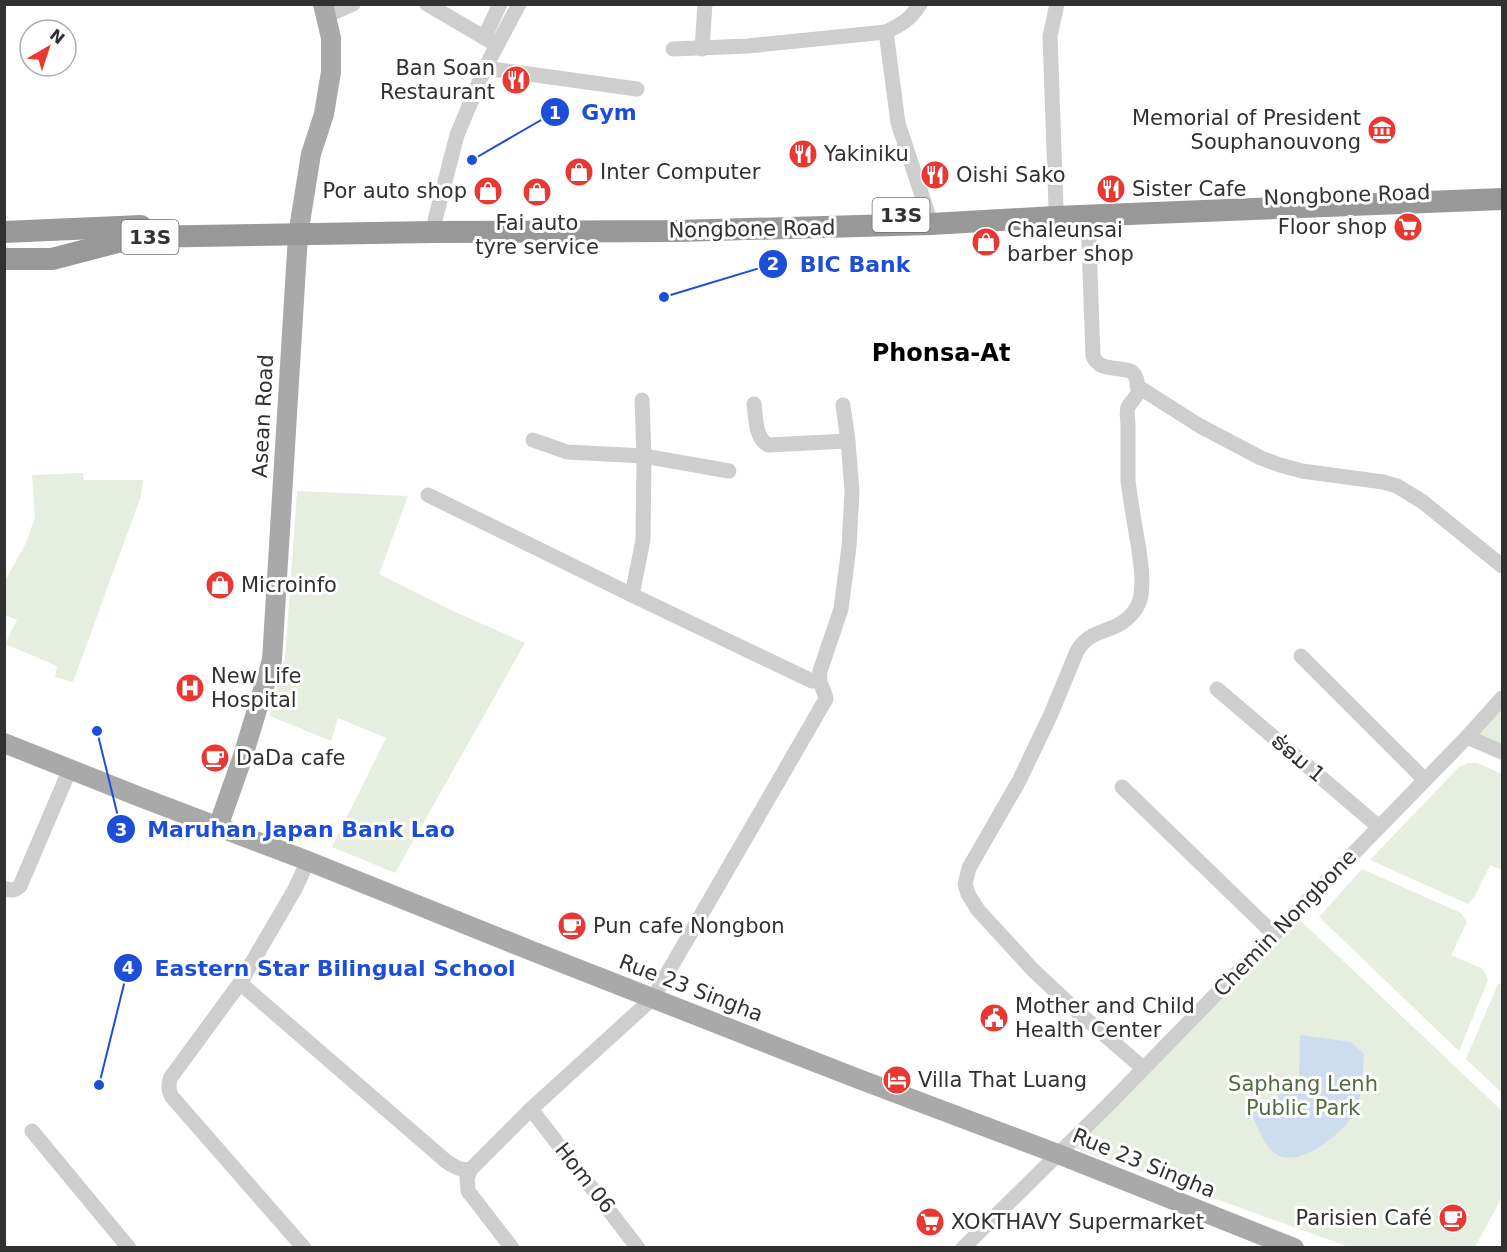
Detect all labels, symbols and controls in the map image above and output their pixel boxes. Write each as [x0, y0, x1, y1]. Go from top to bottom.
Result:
north arrow [18, 18, 78, 78]
text: N [46, 25, 68, 48]
place label: Ban Soan Restaurant [380, 56, 495, 104]
restaurant icon: Ban Soan Restaurant [500, 64, 532, 96]
callout: Gym [540, 92, 649, 132]
text: Gym [581, 100, 637, 125]
text: 1 [549, 102, 561, 123]
place label: Memorial of President Souphanouvong [1132, 106, 1361, 154]
museum icon: Memorial of President Souphanouvong [1366, 114, 1398, 146]
restaurant icon: Yakiniku [787, 138, 819, 170]
place label: Yakiniku [823, 142, 909, 166]
shop icon: Inter Computer [563, 156, 595, 188]
restaurant icon: Oishi Sako [919, 159, 951, 191]
place label: Inter Computer [600, 160, 761, 184]
place label: Oishi Sako [956, 163, 1066, 187]
restaurant icon: Sister Cafe [1095, 173, 1127, 205]
shop icon: Por auto shop [472, 175, 504, 207]
shop icon: Fai auto tyre service [521, 176, 553, 208]
place label: Sister Cafe [1132, 177, 1246, 201]
place label: Por auto shop [323, 179, 467, 203]
street label: Nongbone Road [1263, 180, 1431, 210]
road number: 13S [872, 198, 930, 232]
place label: Fai auto tyre service [475, 211, 599, 259]
supermarket icon: Floor shop [1392, 211, 1424, 243]
place label: Floor shop [1278, 215, 1387, 239]
street label: Nongbone Road [668, 216, 836, 242]
place label: Chaleunsai barber shop [1007, 218, 1134, 266]
road number: 13S [122, 220, 178, 254]
shop icon: Chaleunsai barber shop [970, 226, 1002, 258]
callout: BIC Bank [758, 244, 923, 284]
text: BIC Bank [800, 252, 912, 277]
text: 2 [767, 253, 779, 274]
district label: Phonsa-At [872, 339, 1010, 367]
street label: Asean Road [248, 354, 278, 478]
shop icon: Microinfo [204, 569, 236, 601]
place label: Microinfo [241, 573, 337, 597]
place label: New Life Hospital [211, 664, 301, 712]
hospital icon: New Life Hospital [174, 672, 206, 704]
street label: ຮ່ອມ 1 [1266, 729, 1330, 787]
cafe icon: DaDa cafe [199, 742, 231, 774]
place label: DaDa cafe [236, 746, 345, 770]
callout: Maruhan Japan Bank Lao [106, 809, 467, 849]
text: Maruhan Japan Bank Lao [147, 817, 455, 842]
text: 3 [115, 819, 127, 840]
street label: Chemin Nongbone [1209, 845, 1361, 1001]
cafe icon: Pun cafe Nongbon [556, 910, 588, 942]
place label: Pun cafe Nongbon [593, 914, 785, 938]
callout: Eastern Star Bilingual School [113, 948, 528, 988]
street label: Rue 23 Singha [616, 950, 766, 1026]
text: Eastern Star Bilingual School [154, 956, 516, 981]
text: 4 [122, 957, 134, 978]
place label: Mother and Child Health Center [1015, 994, 1195, 1042]
public building icon: Mother and Child Health Center [978, 1002, 1010, 1034]
hotel icon: Villa That Luang [881, 1064, 913, 1096]
place label: Villa That Luang [918, 1068, 1087, 1092]
park label: Saphang Lenh Public Park [1228, 1072, 1378, 1120]
street label: Rue 23 Singha [1069, 1123, 1219, 1203]
street label: Hom 06 [550, 1138, 620, 1218]
cafe icon: Parisien Café [1437, 1202, 1469, 1234]
supermarket icon: XOKTHAVY Supermarket [914, 1206, 946, 1238]
place label: Parisien Café [1295, 1206, 1432, 1230]
place label: XOKTHAVY Supermarket [951, 1210, 1204, 1234]

